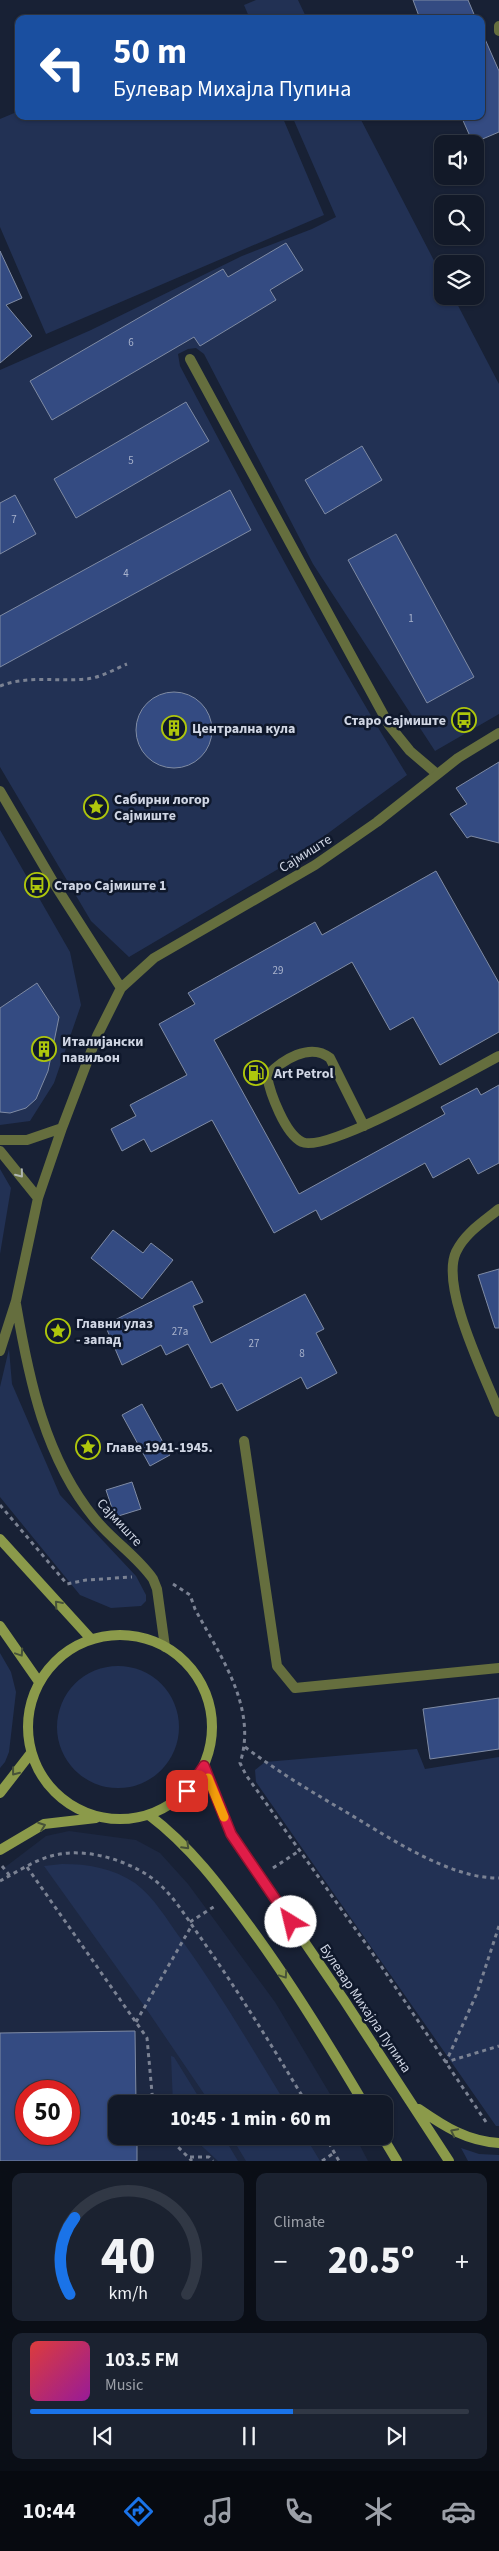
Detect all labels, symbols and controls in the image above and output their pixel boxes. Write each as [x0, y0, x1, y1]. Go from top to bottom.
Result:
text: 50 m [113, 27, 187, 77]
icon: left [30, 35, 95, 100]
text: Булевар Михајла Пупина [113, 73, 351, 105]
map controls [434, 135, 484, 305]
button: sound [434, 135, 484, 185]
button: search [434, 195, 484, 245]
button: layers [434, 255, 484, 305]
house number: 6 [128, 335, 134, 350]
house number: 5 [128, 453, 134, 468]
house number: 7 [11, 512, 17, 527]
house number: 4 [123, 566, 129, 581]
house number: 1 [408, 611, 414, 626]
bus stop icon: Старо Сајмиште [451, 707, 477, 733]
place label: Старо Сајмиште [344, 711, 446, 731]
building icon: Централна кула [161, 715, 187, 741]
place label: Централна кула [192, 719, 295, 739]
place label: Сабирни логор Сајмиште [114, 790, 210, 826]
place icon: Сабирни логор Сајмиште [83, 794, 109, 820]
street label: Сајмиште [275, 830, 336, 878]
bus stop icon: Старо Сајмиште 1 [24, 872, 50, 898]
place label: Старо Сајмиште 1 [54, 876, 166, 896]
house number: 29 [273, 963, 283, 978]
place label: Италијански павиљон [62, 1032, 143, 1068]
building icon: Италијански павиљон [31, 1036, 57, 1062]
fuel station icon: Art Petrol [243, 1060, 269, 1086]
place label: Art Petrol [273, 1064, 334, 1084]
one-way arrow [14, 1168, 22, 1177]
place label: Главни улаз - запад [76, 1314, 153, 1350]
place icon: Главни улаз - запад [45, 1318, 71, 1344]
house number: 27a [172, 1324, 188, 1339]
house number: 27 [249, 1336, 259, 1351]
house number: 8 [299, 1346, 305, 1361]
place icon: Главе 1941-1945. [75, 1434, 101, 1460]
place label: Главе 1941-1945. [106, 1438, 213, 1458]
street label: Сајмиште [92, 1494, 147, 1551]
one-way arrow [54, 1601, 63, 1610]
one-way arrow [14, 1647, 23, 1657]
one-way arrow [12, 1766, 20, 1775]
pin [166, 1770, 208, 1812]
icon: arrive [173, 1777, 201, 1805]
one-way arrow [37, 1822, 46, 1832]
one-way arrow [180, 1840, 189, 1849]
position arrow [264, 1895, 316, 1947]
street label: Булевар Михајла Пупина [314, 1940, 416, 2077]
one-way arrow [278, 1970, 287, 1979]
speed limit sign: 50 [15, 2080, 80, 2145]
text: 10:45 · 1 min · 60 m [170, 2106, 331, 2133]
one-way arrow [450, 2128, 459, 2138]
text: Climate [274, 2211, 325, 2233]
text: 40 [100, 2220, 155, 2294]
text: 20.5° [328, 2234, 415, 2288]
text: − [274, 2242, 287, 2282]
text: + [455, 2242, 469, 2282]
text: km/h [108, 2281, 148, 2306]
text: 103.5 FM [105, 2347, 179, 2374]
text: Music [105, 2374, 143, 2396]
icon: previous [89, 2422, 117, 2450]
icon: pause [235, 2422, 263, 2450]
icon: next [382, 2422, 410, 2450]
icon: directions [121, 2494, 156, 2529]
icon: music [201, 2494, 236, 2529]
icon: phone [281, 2494, 316, 2529]
icon: climate [361, 2494, 396, 2529]
icon: car [441, 2494, 476, 2529]
text: 10:44 [23, 2495, 76, 2527]

